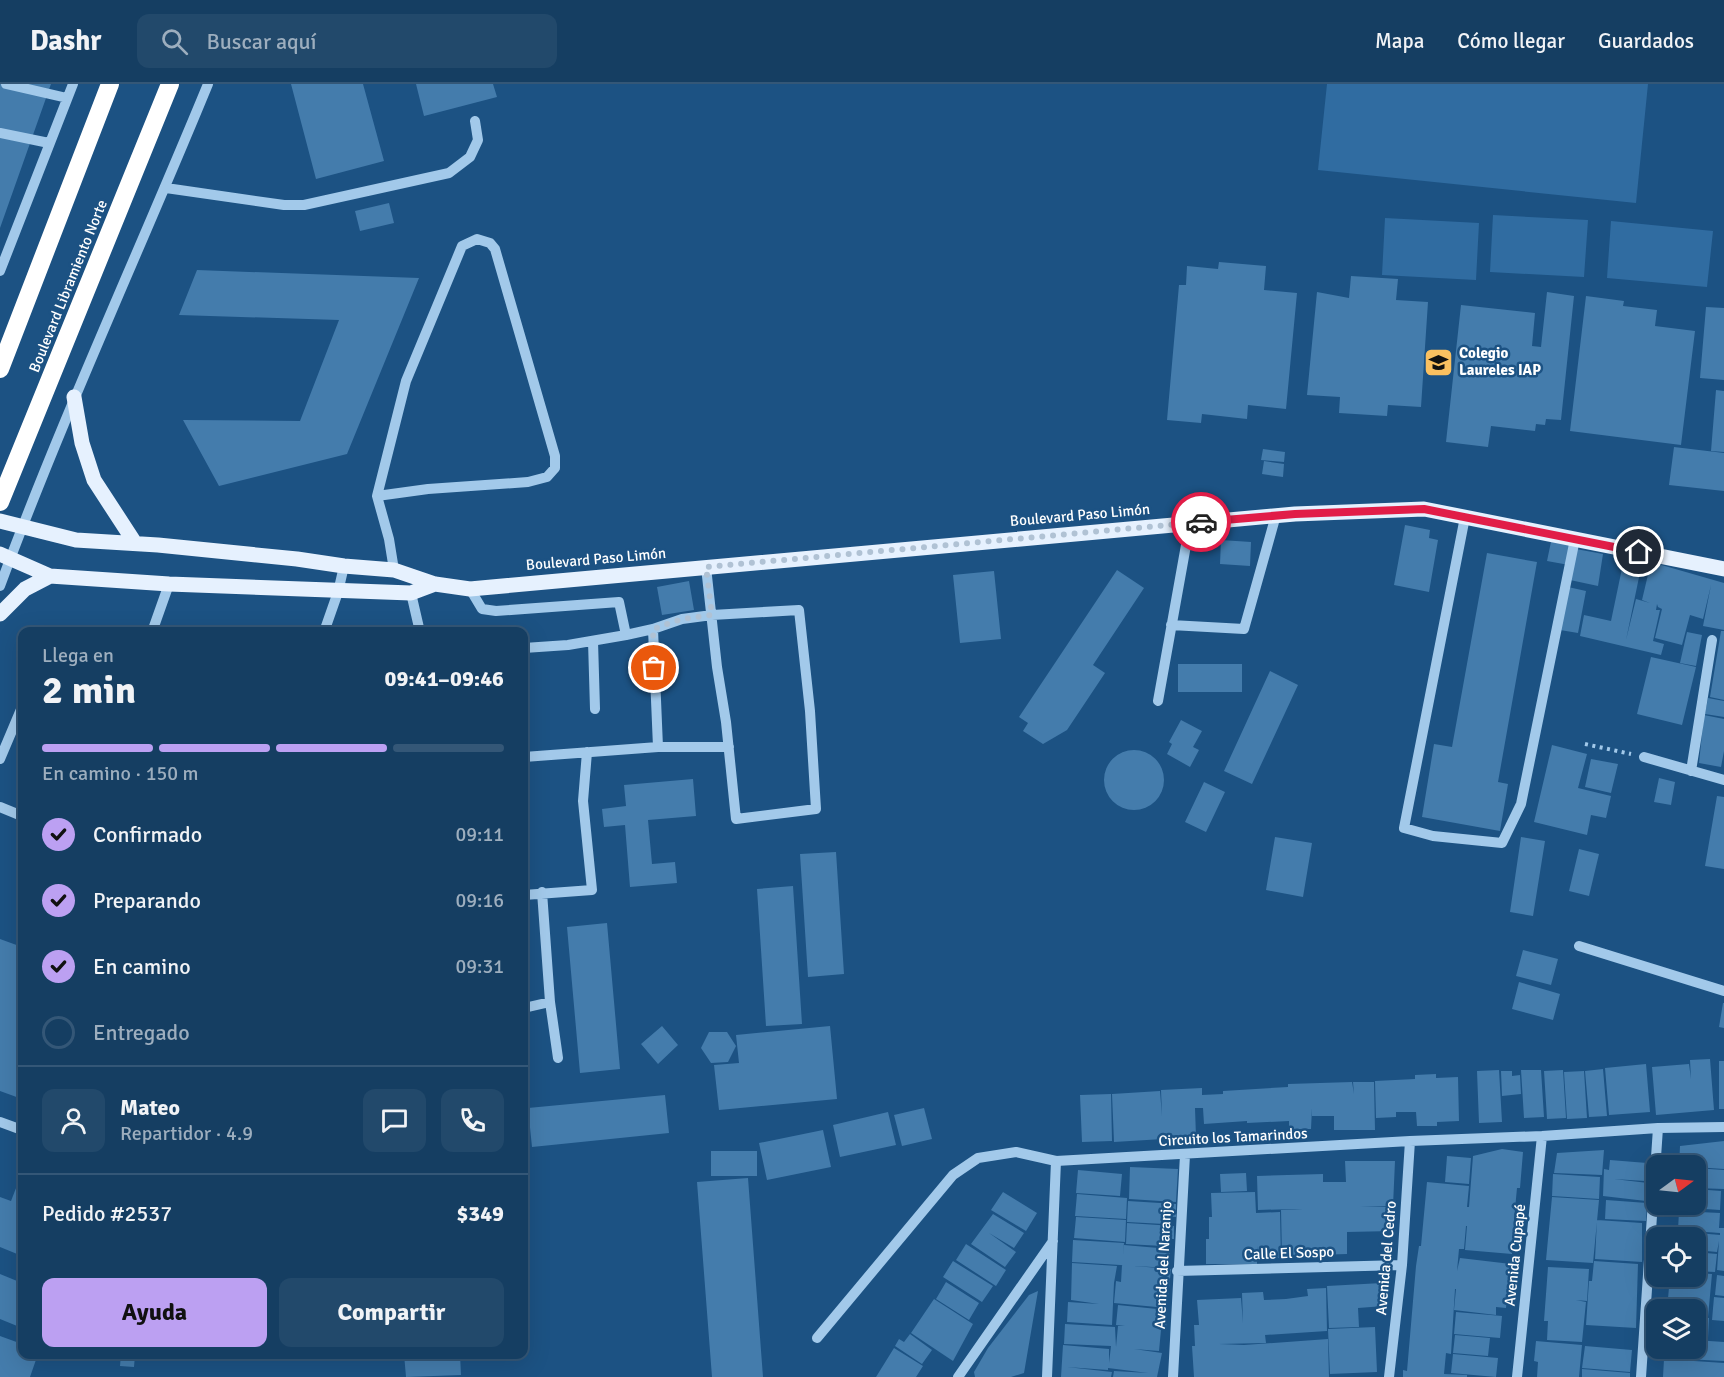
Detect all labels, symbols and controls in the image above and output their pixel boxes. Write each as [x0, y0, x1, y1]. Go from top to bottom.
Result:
search box [137, 14, 557, 68]
text: Dashr [30, 24, 101, 58]
icon: search [158, 25, 191, 58]
text: Buscar aquí [206, 28, 317, 55]
text: Mapa [1375, 28, 1424, 54]
text: Cómo llegar [1457, 28, 1565, 54]
text: Guardados [1598, 28, 1694, 54]
street label: Boulevard Libramiento Norte [25, 197, 111, 375]
place label: Colegio Laureles IAP [1459, 344, 1541, 379]
school or university icon: Colegio Laureles IAP [1422, 346, 1454, 378]
courier [1171, 492, 1231, 552]
street label: Boulevard Paso Limón [1009, 500, 1151, 530]
icon: car [1185, 506, 1218, 539]
pin [1613, 526, 1664, 577]
icon: home [1622, 535, 1655, 568]
street label: Boulevard Paso Limón [525, 544, 667, 574]
pin [628, 642, 679, 693]
text: Llega en [42, 643, 114, 668]
icon: bag [637, 651, 670, 684]
text: 09:41–09:46 [385, 665, 504, 692]
text: 2 min [42, 666, 136, 714]
text: En camino · 150 m [42, 761, 199, 786]
icon: check [42, 818, 75, 851]
text: Confirmado [93, 821, 202, 848]
text: 09:11 [455, 822, 504, 847]
icon: check [42, 884, 75, 917]
text: Preparando [93, 887, 201, 914]
text: 09:16 [455, 888, 504, 913]
icon: check [42, 950, 75, 983]
text: En camino [93, 953, 191, 980]
text: 09:31 [455, 954, 504, 979]
text: Entregado [93, 1019, 190, 1046]
button: person [42, 1089, 105, 1152]
button: chat [363, 1089, 426, 1152]
button: phone [441, 1089, 504, 1152]
text: Mateo [120, 1094, 180, 1121]
text: Repartidor · 4.9 [120, 1121, 253, 1146]
street label: Circuito los Tamarindos [1158, 1124, 1309, 1150]
north arrow [1646, 1155, 1706, 1215]
map controls [1646, 1155, 1706, 1359]
text: Pedido #2537 [42, 1200, 172, 1227]
text: $349 [456, 1200, 504, 1227]
street label: Avenida del Naranjo [1151, 1200, 1175, 1330]
street label: Avenida del Cedro [1372, 1200, 1400, 1316]
street label: Avenida Cupapé [1501, 1203, 1529, 1307]
button: locate [1646, 1227, 1706, 1287]
street label: Calle El Sospo [1243, 1242, 1335, 1264]
button: Ayuda [42, 1278, 267, 1347]
button: Compartir [279, 1278, 504, 1347]
button: layers [1646, 1299, 1706, 1359]

